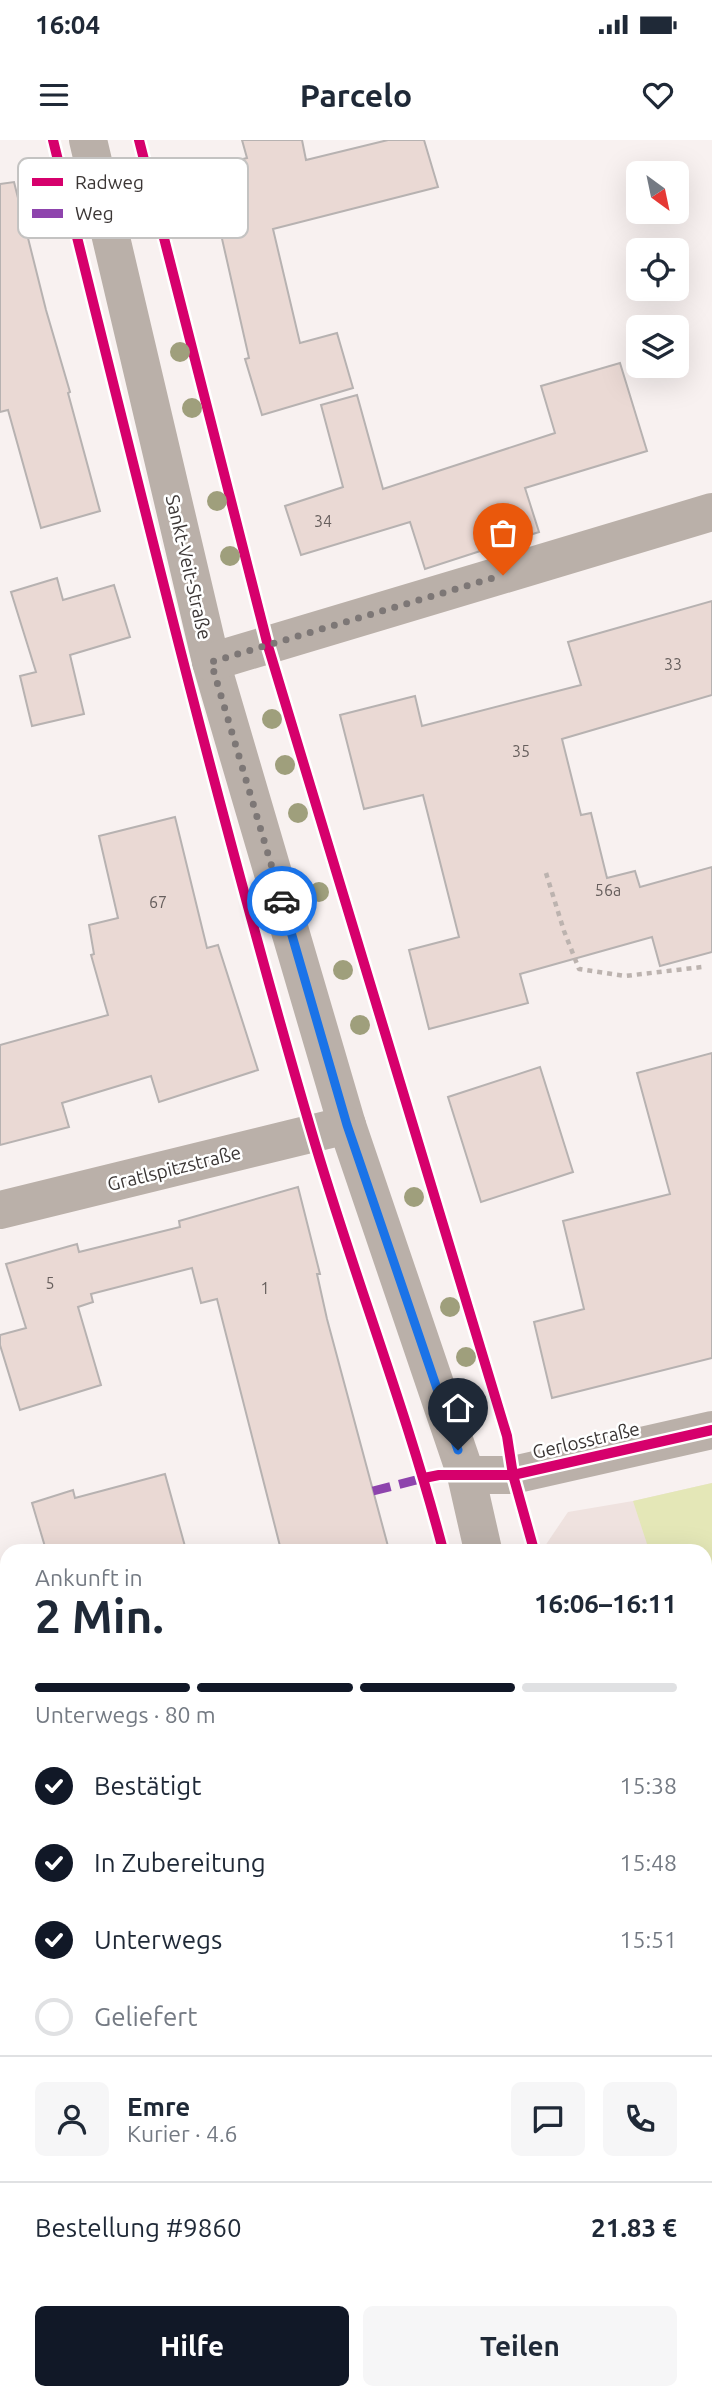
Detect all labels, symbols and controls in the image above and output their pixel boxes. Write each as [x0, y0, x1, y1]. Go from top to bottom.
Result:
text: 16:04 [35, 10, 100, 39]
icon: menu [35, 76, 73, 114]
icon: heart [639, 76, 677, 114]
text: Parcelo [300, 77, 412, 113]
legend [18, 158, 248, 238]
north arrow [626, 161, 690, 224]
map controls [626, 161, 689, 378]
text: Radweg [75, 171, 144, 193]
text: Weg [75, 202, 114, 224]
button: locate [626, 238, 689, 301]
button: layers [626, 315, 689, 378]
street label: Sankt-Veit-Straße [162, 492, 216, 642]
pin [473, 503, 533, 575]
house number: 34 [314, 512, 332, 530]
icon: bag [484, 514, 522, 552]
house number: 33 [664, 655, 682, 673]
house number: 35 [512, 742, 530, 760]
courier [247, 866, 317, 936]
house number: 56a [595, 881, 621, 899]
icon: car [263, 882, 301, 920]
house number: 67 [149, 893, 167, 911]
street label: Gratlspitzstraße [105, 1141, 243, 1195]
house number: 5 [45, 1274, 55, 1292]
house number: 1 [260, 1279, 270, 1297]
pin [428, 1378, 488, 1450]
icon: home [439, 1389, 477, 1427]
street label: Gerlosstraße [530, 1417, 642, 1463]
text: Ankunft in [35, 1565, 143, 1590]
text: 16:06–16:11 [534, 1589, 677, 1618]
text: 2 Min. [35, 1590, 164, 1642]
text: Unterwegs · 80 m [35, 1702, 216, 1727]
icon: check [35, 1767, 73, 1805]
text: Bestätigt [94, 1771, 201, 1800]
text: 15:38 [619, 1773, 677, 1798]
icon: check [35, 1844, 73, 1882]
text: In Zubereitung [94, 1848, 266, 1877]
text: 15:48 [619, 1850, 677, 1875]
icon: check [35, 1921, 73, 1959]
text: Unterwegs [94, 1925, 222, 1954]
text: 15:51 [619, 1927, 677, 1952]
text: Geliefert [94, 2002, 197, 2031]
button: person [35, 2082, 109, 2156]
button: chat [511, 2082, 585, 2156]
button: phone [603, 2082, 677, 2156]
text: Emre [127, 2092, 190, 2121]
text: Kurier · 4.6 [127, 2121, 238, 2146]
text: Bestellung #9860 [35, 2213, 242, 2242]
text: 21.83 € [591, 2213, 677, 2242]
button: Hilfe [35, 2306, 349, 2386]
button: Teilen [363, 2306, 677, 2386]

